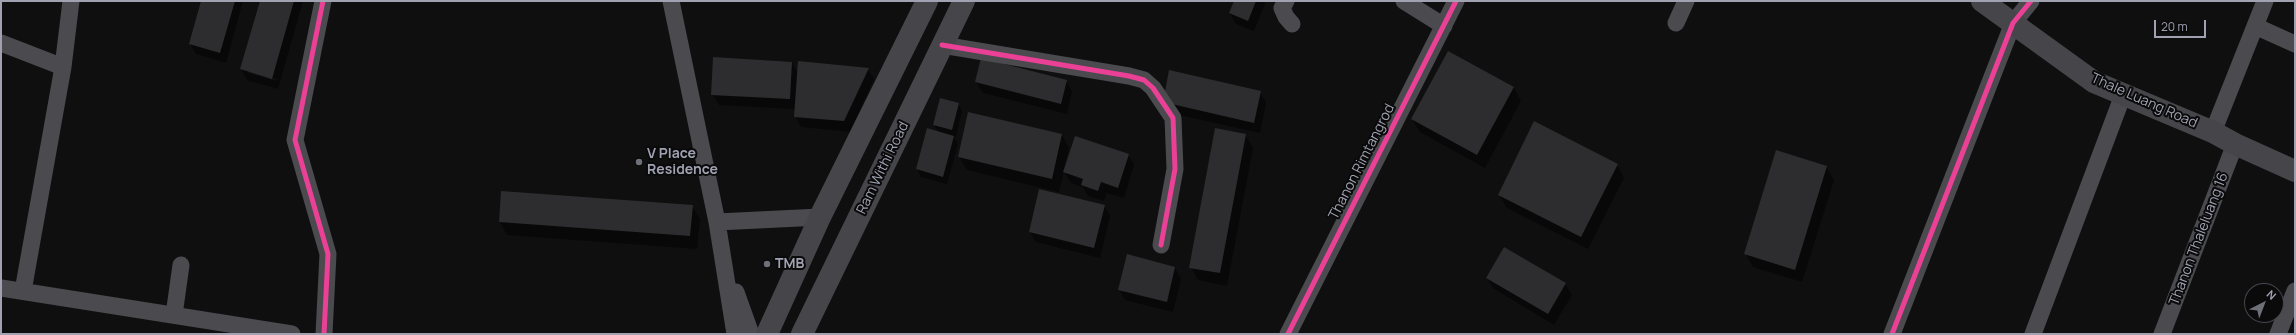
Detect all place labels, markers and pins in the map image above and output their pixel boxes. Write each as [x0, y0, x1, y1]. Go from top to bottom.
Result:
place label: V Place Residence [647, 146, 718, 178]
marker: V Place Residence [634, 157, 644, 167]
place label: TMB [775, 256, 804, 272]
marker: TMB [762, 259, 772, 269]

